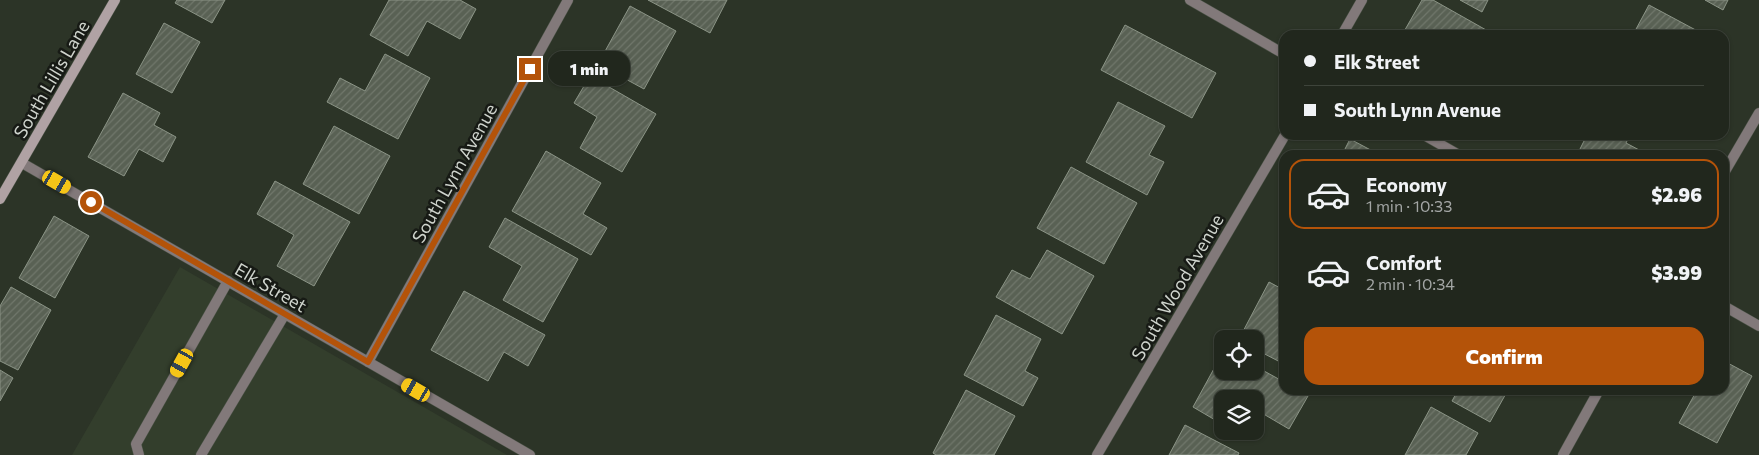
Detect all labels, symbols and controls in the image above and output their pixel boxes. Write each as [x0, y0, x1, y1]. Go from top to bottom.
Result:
street label: South Lillis Lane [8, 16, 94, 142]
text: Elk Street [1334, 50, 1420, 73]
callout: 1 min [548, 52, 630, 86]
route end [519, 58, 541, 80]
text: 1 min [570, 59, 608, 78]
text: South Lynn Avenue [1334, 98, 1501, 121]
street label: South Lynn Avenue [407, 100, 501, 246]
car [40, 168, 73, 196]
icon: car [1306, 172, 1351, 217]
text: Economy [1366, 173, 1447, 196]
text: $2.96 [1651, 183, 1702, 206]
route start [80, 191, 102, 213]
text: 1 min · 10:33 [1366, 196, 1452, 215]
street label: South Wood Avenue [1126, 210, 1228, 364]
icon: car [1306, 250, 1351, 295]
text: Comfort [1366, 251, 1442, 274]
street label: Elk Street [231, 258, 311, 316]
text: $3.99 [1651, 261, 1702, 284]
text: 2 min · 10:34 [1366, 274, 1455, 293]
button: Confirm [1304, 327, 1704, 385]
map controls [1214, 330, 1264, 440]
button: locate [1214, 330, 1264, 380]
car [168, 346, 195, 380]
car [399, 376, 432, 404]
button: layers [1214, 390, 1264, 440]

